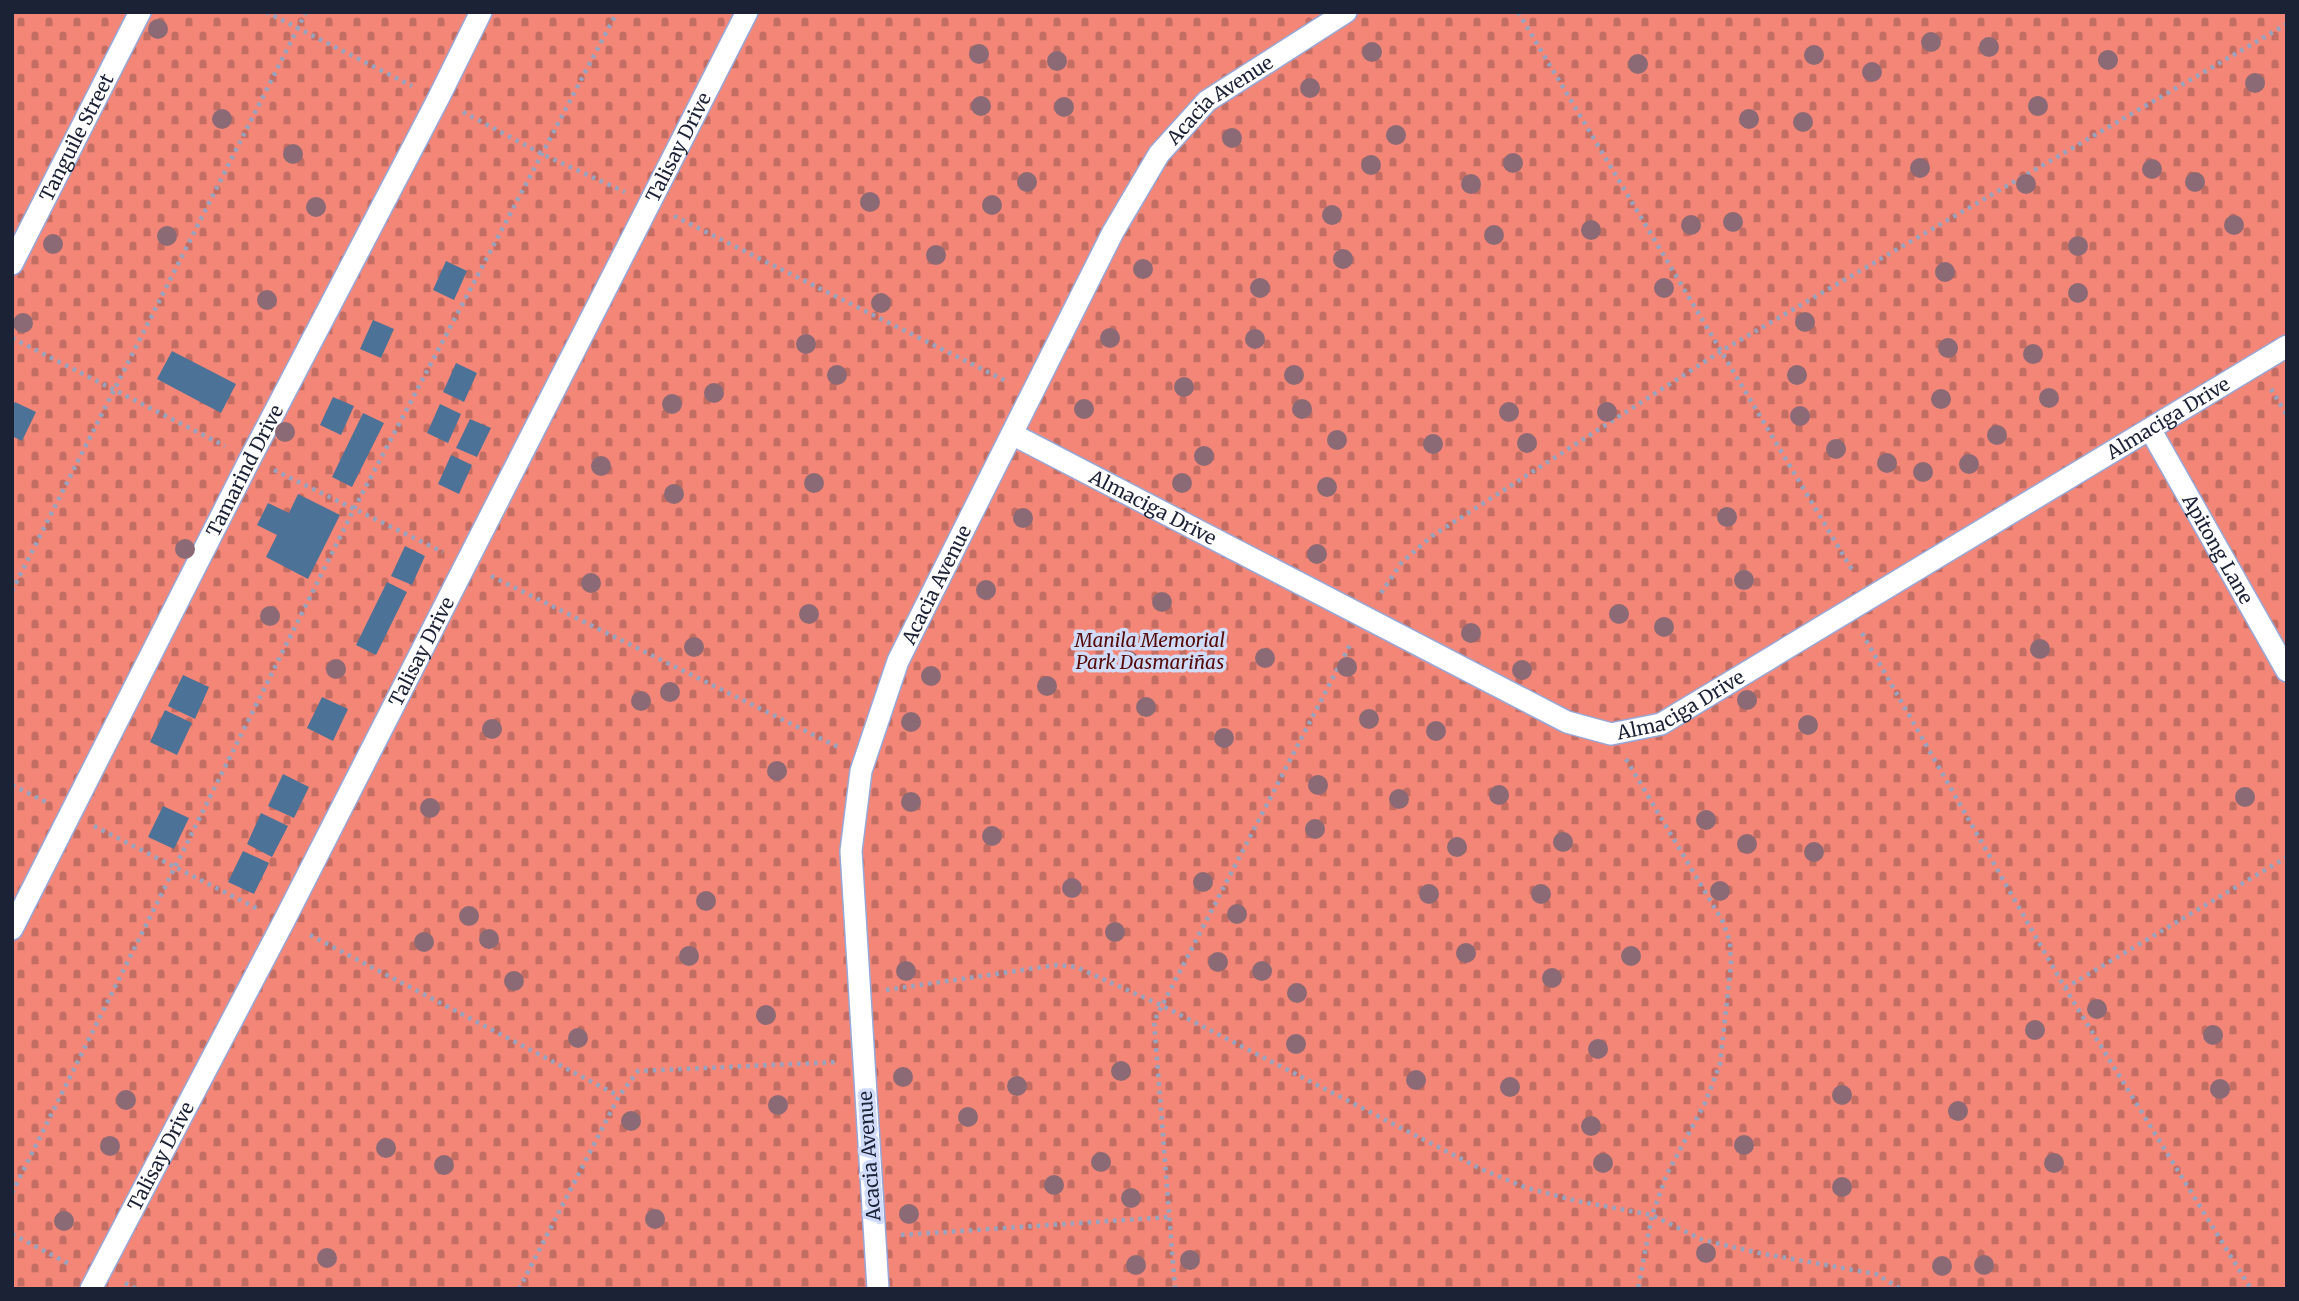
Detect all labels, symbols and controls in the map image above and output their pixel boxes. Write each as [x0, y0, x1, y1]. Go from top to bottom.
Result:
street label: Acacia Avenue [1161, 50, 1277, 150]
street label: Tanguile Street [34, 69, 119, 205]
street label: Talisay Drive [640, 88, 716, 206]
street label: Almaciga Drive [2101, 371, 2234, 465]
street label: Tamarind Drive [201, 401, 288, 540]
street label: Almaciga Drive [1085, 464, 1221, 550]
street label: Apitong Lane [2177, 489, 2259, 608]
street label: Acacia Avenue [896, 521, 976, 649]
street label: Talisay Drive [383, 593, 459, 710]
park label: Manila Memorial Park Dasmariñas [1074, 628, 1225, 674]
street label: Almaciga Drive [1614, 665, 1749, 745]
street label: Acacia Avenue [852, 1090, 886, 1223]
street label: Talisay Drive [122, 1097, 199, 1215]

